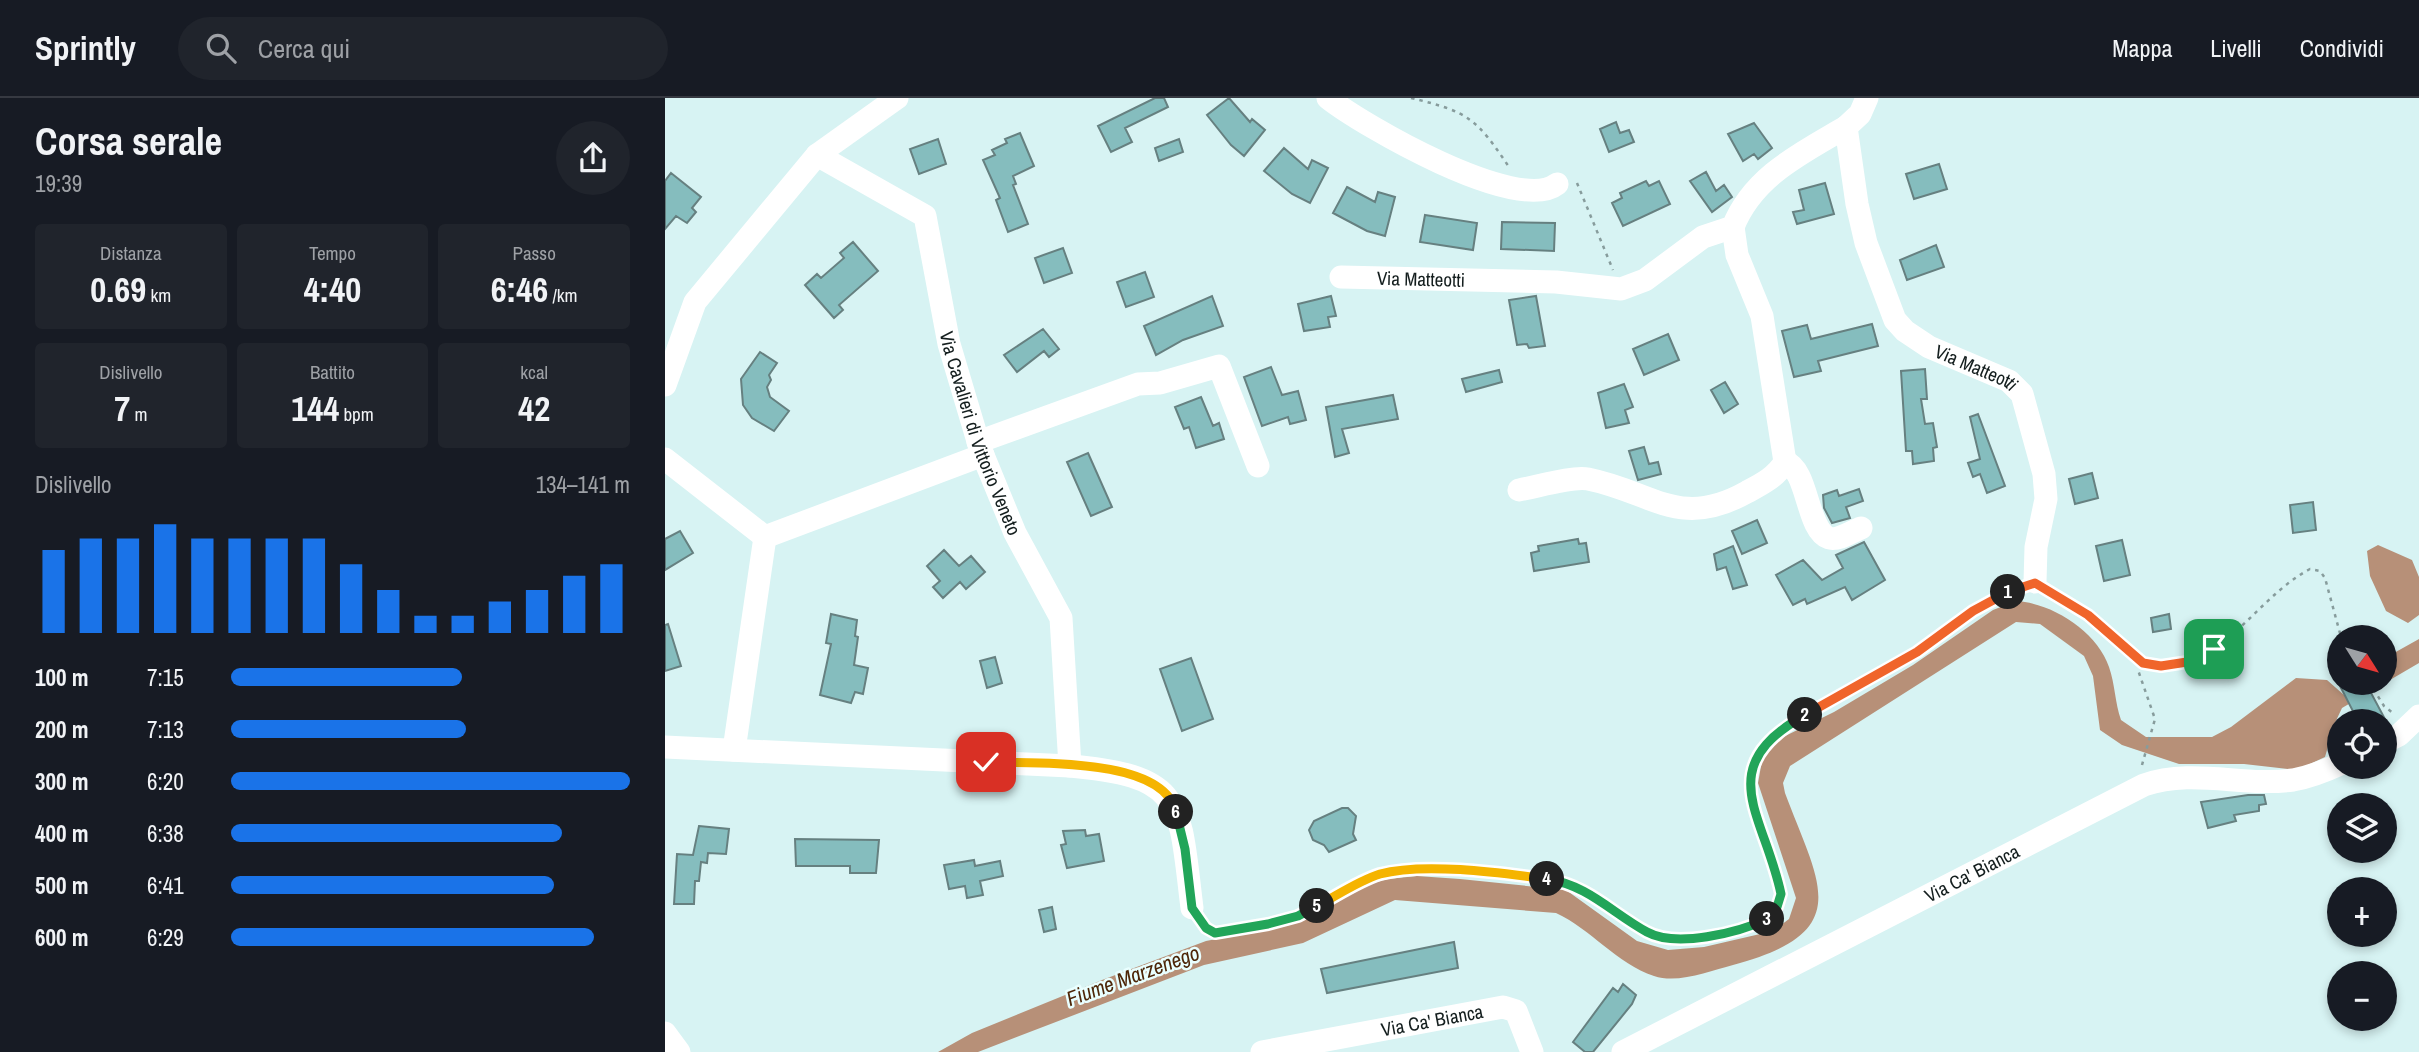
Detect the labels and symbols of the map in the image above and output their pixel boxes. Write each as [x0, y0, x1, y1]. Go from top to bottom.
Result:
street label: Via Matteotti [1377, 265, 1465, 293]
street label: Via Cavalieri di Vittorio Veneto [934, 329, 1028, 539]
street label: Via Matteotti [1931, 338, 2024, 396]
pin: 1 [1991, 574, 2025, 610]
pin [2184, 619, 2244, 679]
north arrow [2327, 625, 2397, 695]
pin: 2 [1787, 698, 1823, 732]
pin [956, 732, 1016, 792]
pin: 6 [1159, 794, 1193, 830]
street label: Via Ca' Bianca [1920, 838, 2024, 908]
pin: 4 [1529, 862, 1565, 896]
pin: 5 [1299, 888, 1335, 924]
pin: 3 [1749, 902, 1785, 936]
water label: Fiume Marzenego [1062, 938, 1203, 1013]
street label: Via Ca' Bianca [1379, 998, 1486, 1043]

